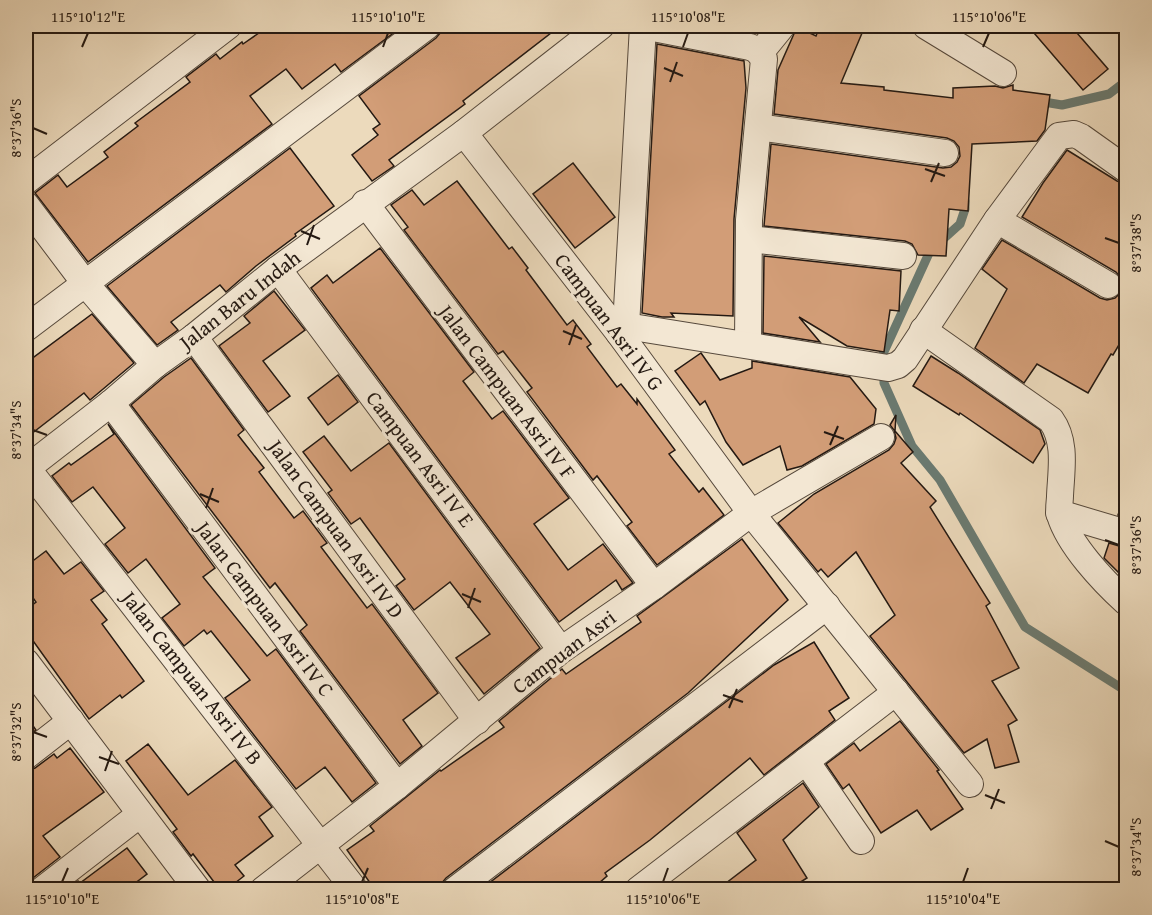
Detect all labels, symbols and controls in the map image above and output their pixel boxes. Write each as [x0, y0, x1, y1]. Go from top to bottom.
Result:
text: 115°10'12"E [51, 6, 125, 27]
text: 115°10'10"E [351, 6, 425, 27]
text: 115°10'08"E [651, 6, 725, 27]
text: 115°10'06"E [952, 6, 1026, 27]
text: 8°37'36"S [5, 98, 26, 158]
text: 8°37'38"S [1125, 213, 1146, 273]
street label: Jalan Baru Indah [170, 242, 307, 359]
street label: Campuan Asri IV G [547, 246, 671, 397]
street label: Jalan Campuan Asri IV F [430, 295, 583, 486]
street label: Campuan Asri IV E [359, 384, 482, 534]
text: 8°37'34"S [5, 400, 26, 460]
street label: Jalan Campuan Asri IV D [259, 431, 412, 624]
street label: Jalan Campuan Asri IV C [187, 512, 342, 703]
text: 8°37'36"S [1125, 515, 1146, 575]
street label: Jalan Campuan Asri IV B [113, 582, 270, 771]
street label: Campuan Asri [505, 602, 622, 701]
text: 8°37'32"S [5, 702, 26, 762]
text: 8°37'34"S [1125, 817, 1146, 877]
text: 115°10'10"E [25, 888, 99, 909]
text: 115°10'08"E [325, 888, 399, 909]
text: 115°10'06"E [626, 888, 700, 909]
text: 115°10'04"E [926, 888, 1000, 909]

